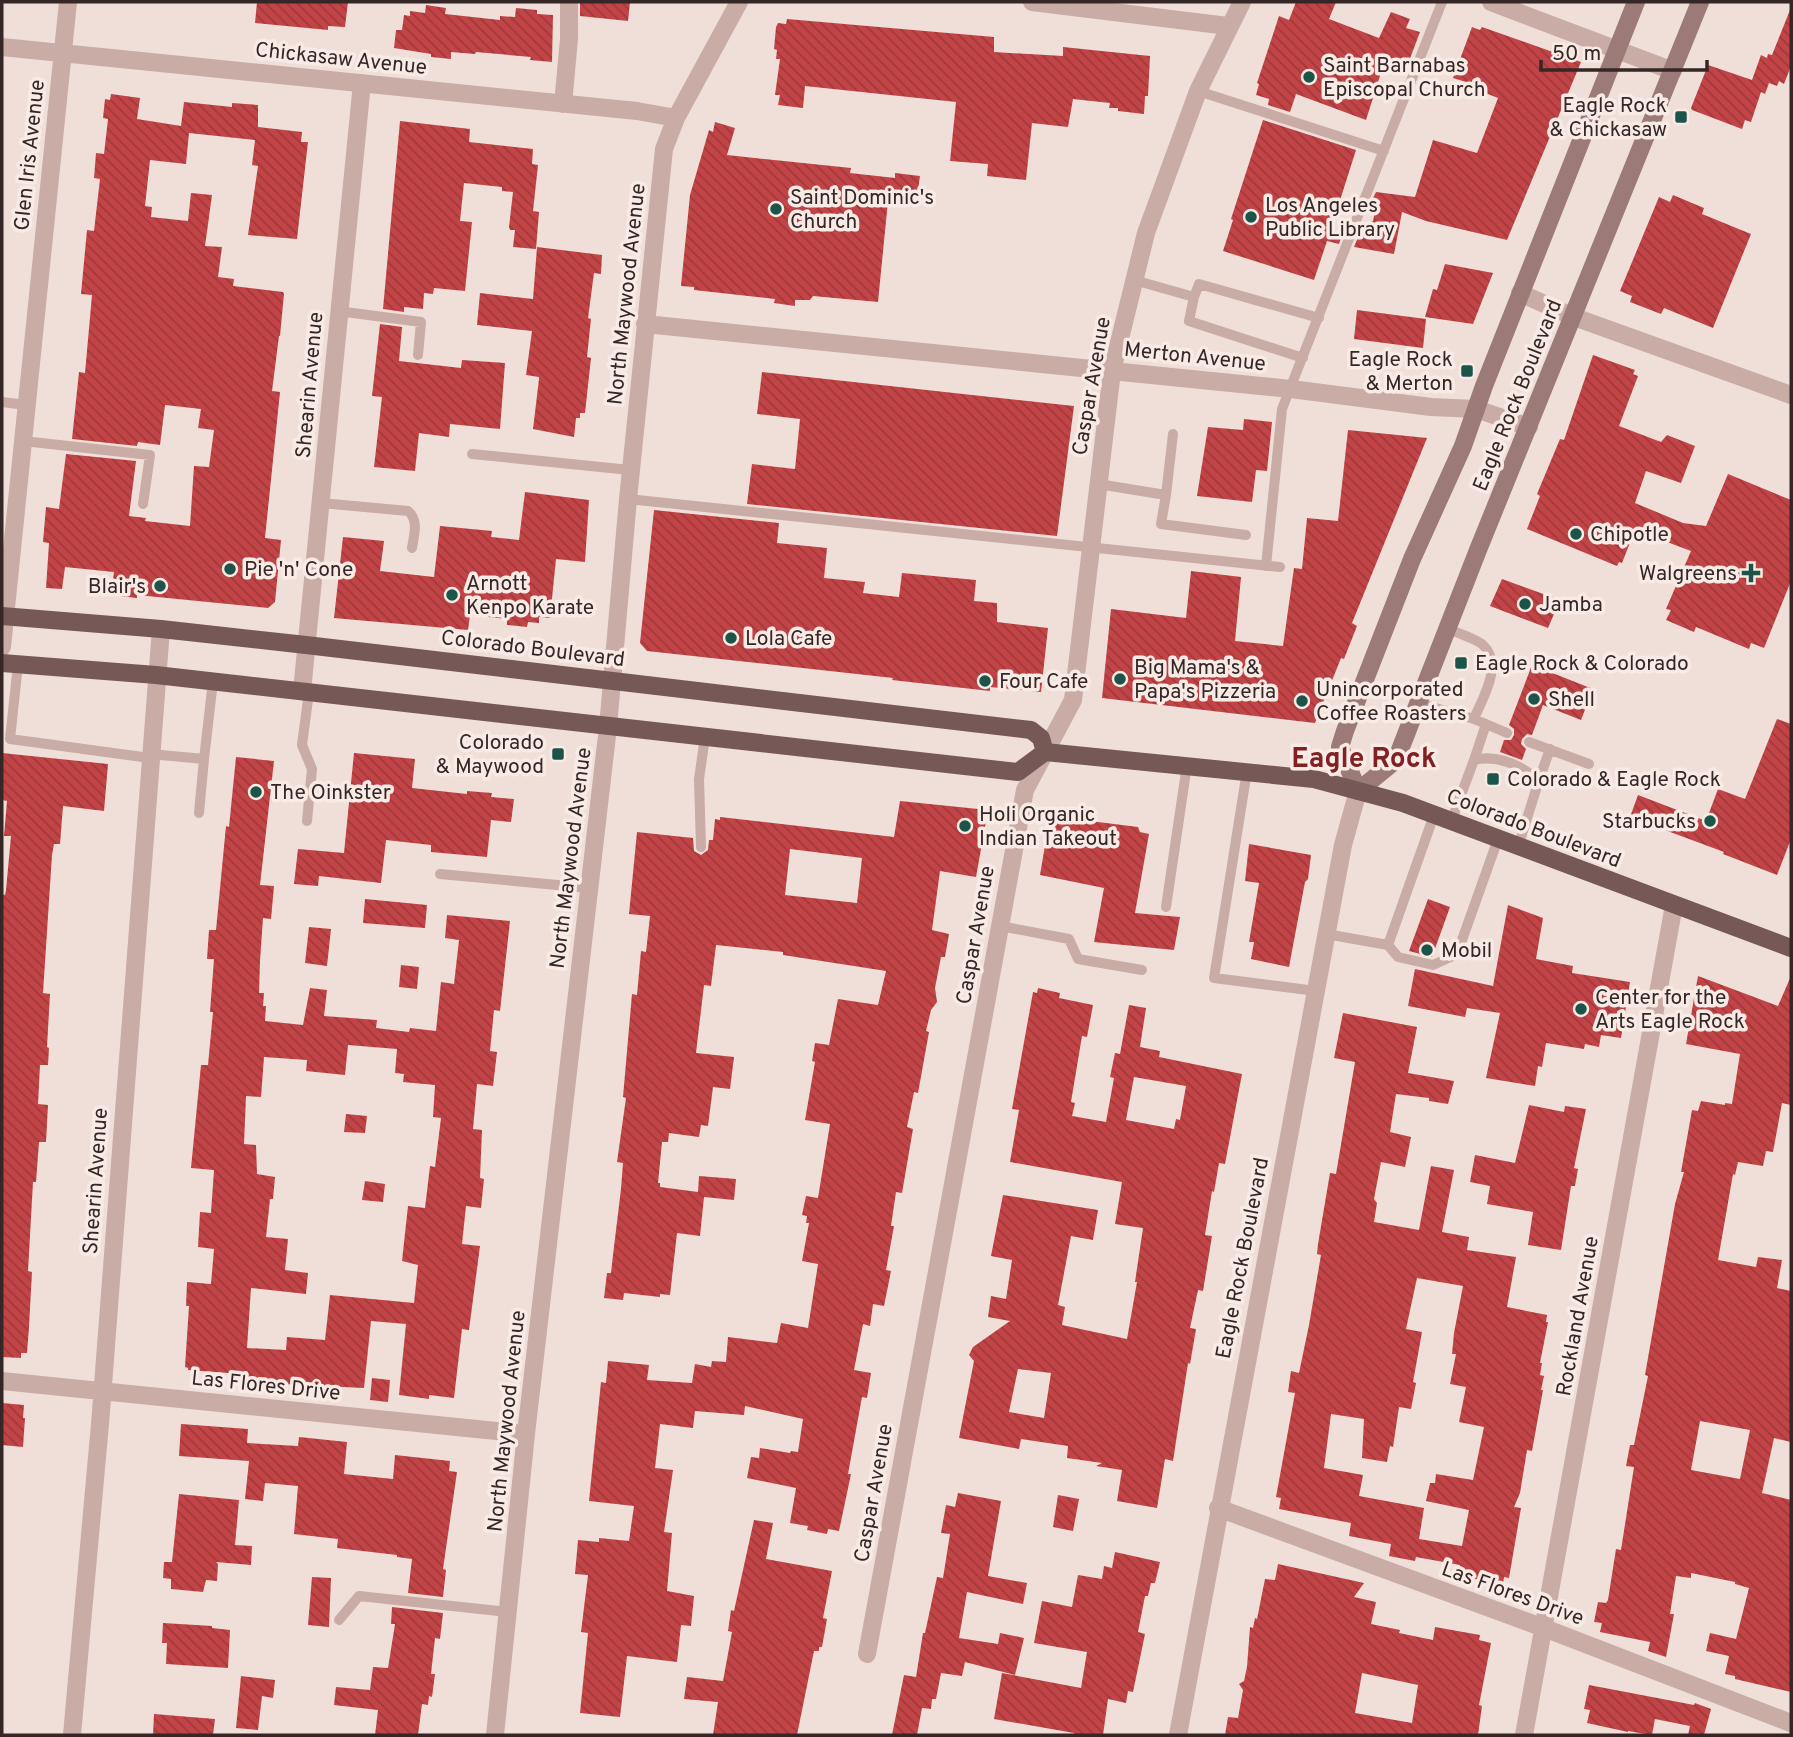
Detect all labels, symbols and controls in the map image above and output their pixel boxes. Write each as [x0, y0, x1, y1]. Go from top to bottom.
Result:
scale bar [1541, 28, 1707, 72]
street label: Chickasaw Avenue [254, 37, 428, 82]
text: 50 m [1552, 41, 1601, 68]
place label: Saint Barnabas Episcopal Church [1323, 53, 1486, 104]
marker: Saint Barnabas Episcopal Church [1301, 69, 1317, 85]
street label: Glen Iris Avenue [9, 78, 52, 232]
place label: Eagle Rock & Chickasaw [1549, 93, 1667, 144]
marker: Eagle Rock & Chickasaw [1673, 109, 1689, 125]
street label: North Maywood Avenue [602, 182, 653, 406]
place label: Saint Dominic's Church [790, 185, 934, 236]
place label: Los Angeles Public Library [1265, 193, 1395, 244]
marker: Saint Dominic's Church [768, 201, 784, 217]
marker: Los Angeles Public Library [1243, 209, 1259, 225]
street label: Eagle Rock Boulevard [1468, 296, 1569, 495]
street label: Shearin Avenue [291, 311, 330, 459]
street label: Caspar Avenue [1067, 315, 1118, 458]
street label: Merton Avenue [1123, 337, 1267, 378]
place label: Eagle Rock & Merton [1348, 347, 1453, 398]
marker: Eagle Rock & Merton [1459, 363, 1475, 379]
place label: Chipotle [1590, 522, 1669, 549]
marker: Chipotle [1568, 526, 1584, 542]
place label: Pie 'n' Cone [244, 557, 353, 584]
marker: Pie 'n' Cone [222, 561, 238, 577]
place label: Walgreens [1639, 561, 1737, 588]
marker: Walgreens [1743, 565, 1759, 581]
place label: Arnott Kenpo Karate [466, 571, 594, 622]
place label: Blair's [88, 574, 146, 601]
marker: Blair's [152, 578, 168, 594]
marker: Arnott Kenpo Karate [444, 587, 460, 603]
place label: Jamba [1539, 592, 1603, 619]
marker: Jamba [1517, 596, 1533, 612]
street label: Colorado Boulevard [439, 625, 626, 674]
place label: Lola Cafe [745, 626, 832, 653]
marker: Lola Cafe [723, 630, 739, 646]
place label: Eagle Rock & Colorado [1475, 651, 1689, 678]
place label: Big Mama's & Papa's Pizzeria [1134, 655, 1276, 706]
marker: Eagle Rock & Colorado [1453, 655, 1469, 671]
place label: Four Cafe [999, 669, 1088, 696]
marker: Big Mama's & Papa's Pizzeria [1112, 671, 1128, 687]
marker: Four Cafe [977, 673, 993, 689]
place label: Unincorporated Coffee Roasters [1316, 677, 1467, 728]
place label: Shell [1548, 687, 1595, 714]
marker: Shell [1526, 691, 1542, 707]
marker: Unincorporated Coffee Roasters [1294, 693, 1310, 709]
place label: Colorado & Maywood [436, 730, 544, 781]
district label: Eagle Rock [1291, 742, 1437, 778]
street label: North Maywood Avenue [545, 746, 598, 970]
marker: Colorado & Maywood [550, 746, 566, 762]
place label: Colorado & Eagle Rock [1507, 767, 1721, 794]
marker: Colorado & Eagle Rock [1485, 771, 1501, 787]
place label: The Oinkster [270, 780, 391, 807]
marker: The Oinkster [248, 784, 264, 800]
street label: Colorado Boulevard [1442, 784, 1625, 875]
place label: Holi Organic Indian Takeout [979, 802, 1117, 853]
place label: Starbucks [1602, 809, 1696, 836]
marker: Starbucks [1702, 813, 1718, 829]
marker: Holi Organic Indian Takeout [957, 818, 973, 834]
street label: Caspar Avenue [951, 864, 1002, 1007]
place label: Mobil [1441, 938, 1492, 965]
marker: Mobil [1419, 942, 1435, 958]
place label: Center for the Arts Eagle Rock [1595, 985, 1745, 1036]
marker: Center for the Arts Eagle Rock [1573, 1001, 1589, 1017]
street label: Shearin Avenue [78, 1107, 115, 1255]
street label: Eagle Rock Boulevard [1211, 1155, 1276, 1361]
street label: Rockland Avenue [1551, 1234, 1606, 1398]
street label: North Maywood Avenue [482, 1309, 533, 1533]
street label: Las Flores Drive [190, 1365, 342, 1408]
street label: Caspar Avenue [849, 1422, 900, 1565]
street label: Las Flores Drive [1438, 1556, 1587, 1633]

